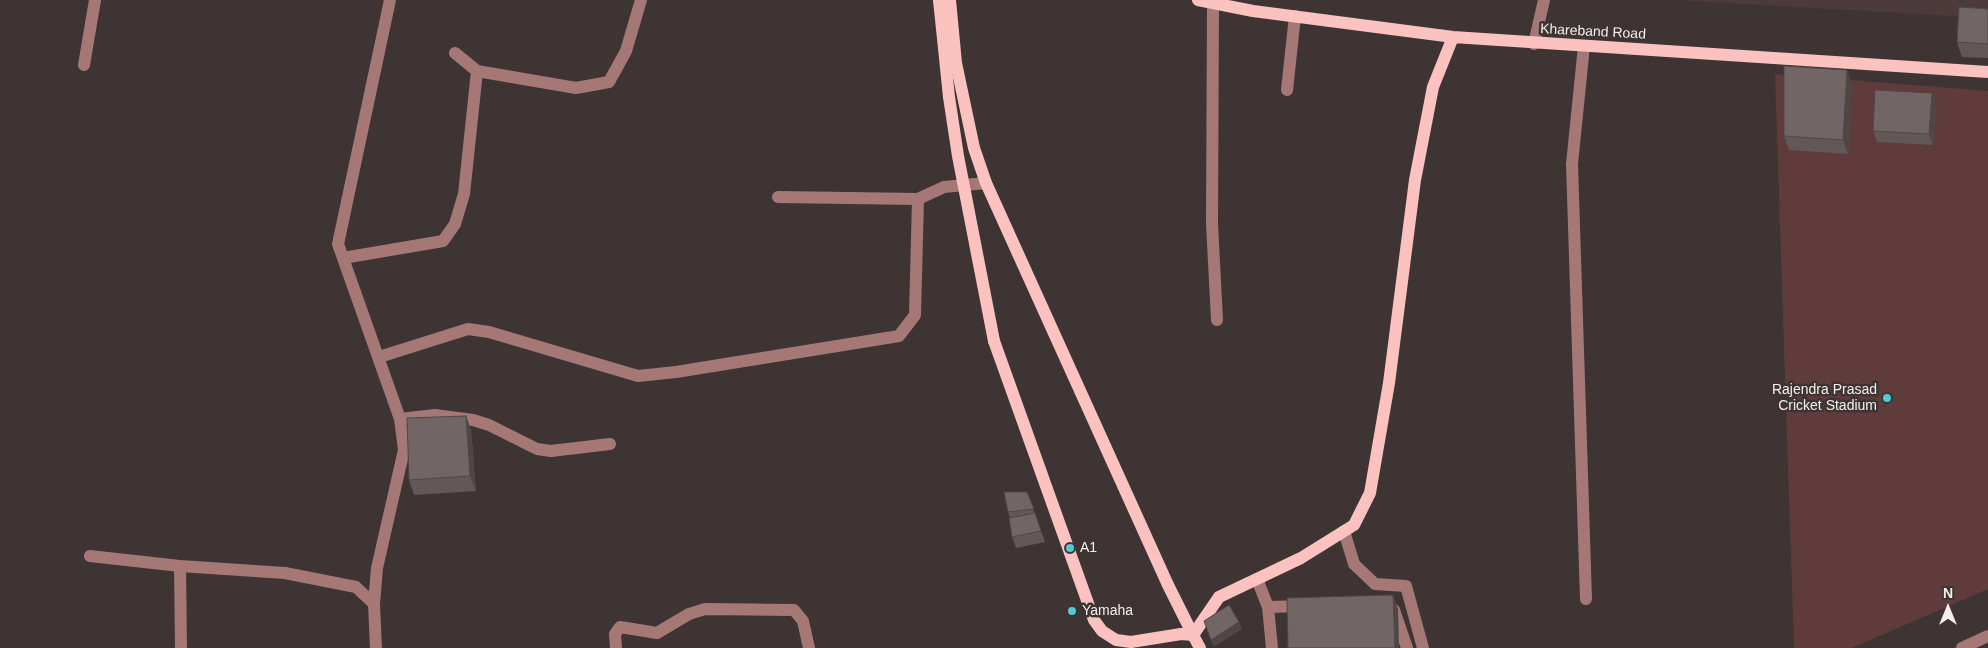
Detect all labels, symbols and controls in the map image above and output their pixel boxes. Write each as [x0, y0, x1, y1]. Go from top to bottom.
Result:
street label: Khareband Road [1540, 21, 1646, 43]
place label: Rajendra Prasad Cricket Stadium [1772, 382, 1877, 414]
marker: Rajendra Prasad Cricket Stadium [1881, 392, 1893, 404]
place label: A1 [1080, 540, 1097, 556]
marker: A1 [1064, 542, 1076, 554]
north arrow [1923, 583, 1973, 633]
text: N [1943, 585, 1953, 601]
place label: Yamaha [1082, 603, 1133, 619]
marker: Yamaha [1066, 605, 1078, 617]

